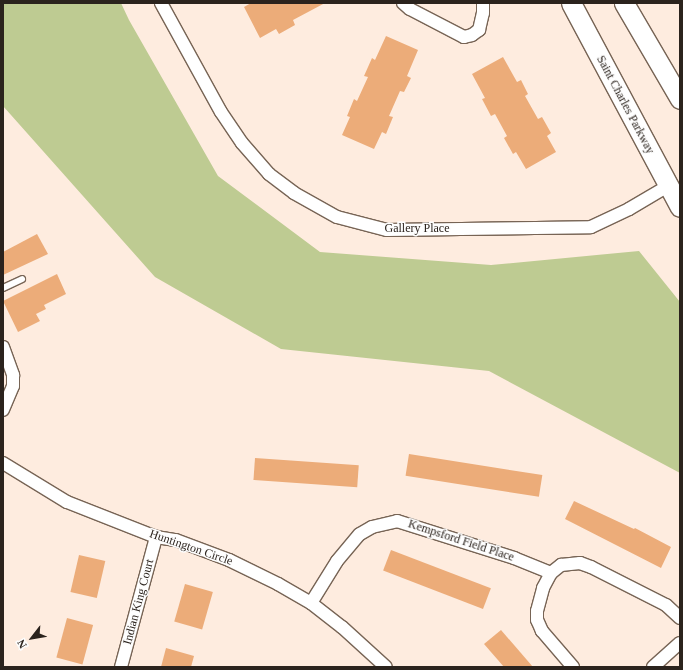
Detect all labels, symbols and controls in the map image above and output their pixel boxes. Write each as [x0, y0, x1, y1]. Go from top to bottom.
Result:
street label: Saint Charles Parkway [593, 53, 657, 157]
street label: Gallery Place [385, 222, 449, 236]
street label: Kempsford Field Place [406, 517, 516, 565]
street label: Huntington Circle [148, 527, 234, 569]
street label: Indian King Court [121, 558, 157, 646]
north arrow [12, 618, 52, 658]
text: N [15, 638, 29, 651]

